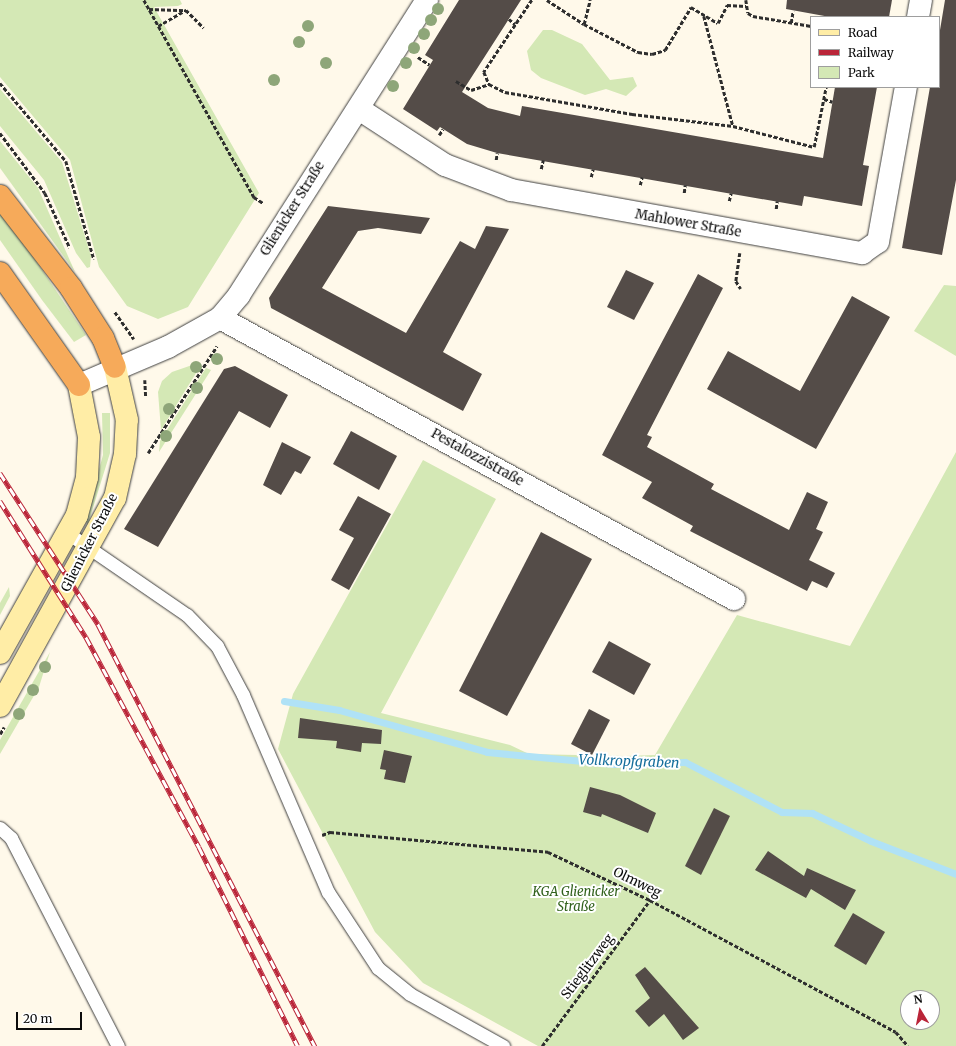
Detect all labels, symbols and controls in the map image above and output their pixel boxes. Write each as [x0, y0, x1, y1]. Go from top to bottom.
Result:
legend [810, 16, 940, 88]
text: Road [848, 25, 877, 40]
text: Railway [848, 45, 894, 60]
text: Park [848, 65, 875, 80]
street label: Glienicker Straße [258, 159, 328, 259]
street label: Mahlower Straße [634, 207, 742, 241]
street label: Pestalozzistraße [428, 426, 526, 490]
street label: Glienicker Straße [59, 491, 121, 595]
water label: Vollkropfgraben [578, 751, 680, 771]
street label: Olmweg [610, 865, 664, 901]
park label: KGA Glienicker Straße [532, 885, 620, 916]
street label: Stieglitzweg [558, 931, 618, 1003]
north arrow [900, 990, 940, 1030]
text: N [913, 992, 924, 1007]
scale bar [18, 1004, 84, 1030]
text: 20 m [23, 1011, 52, 1026]

